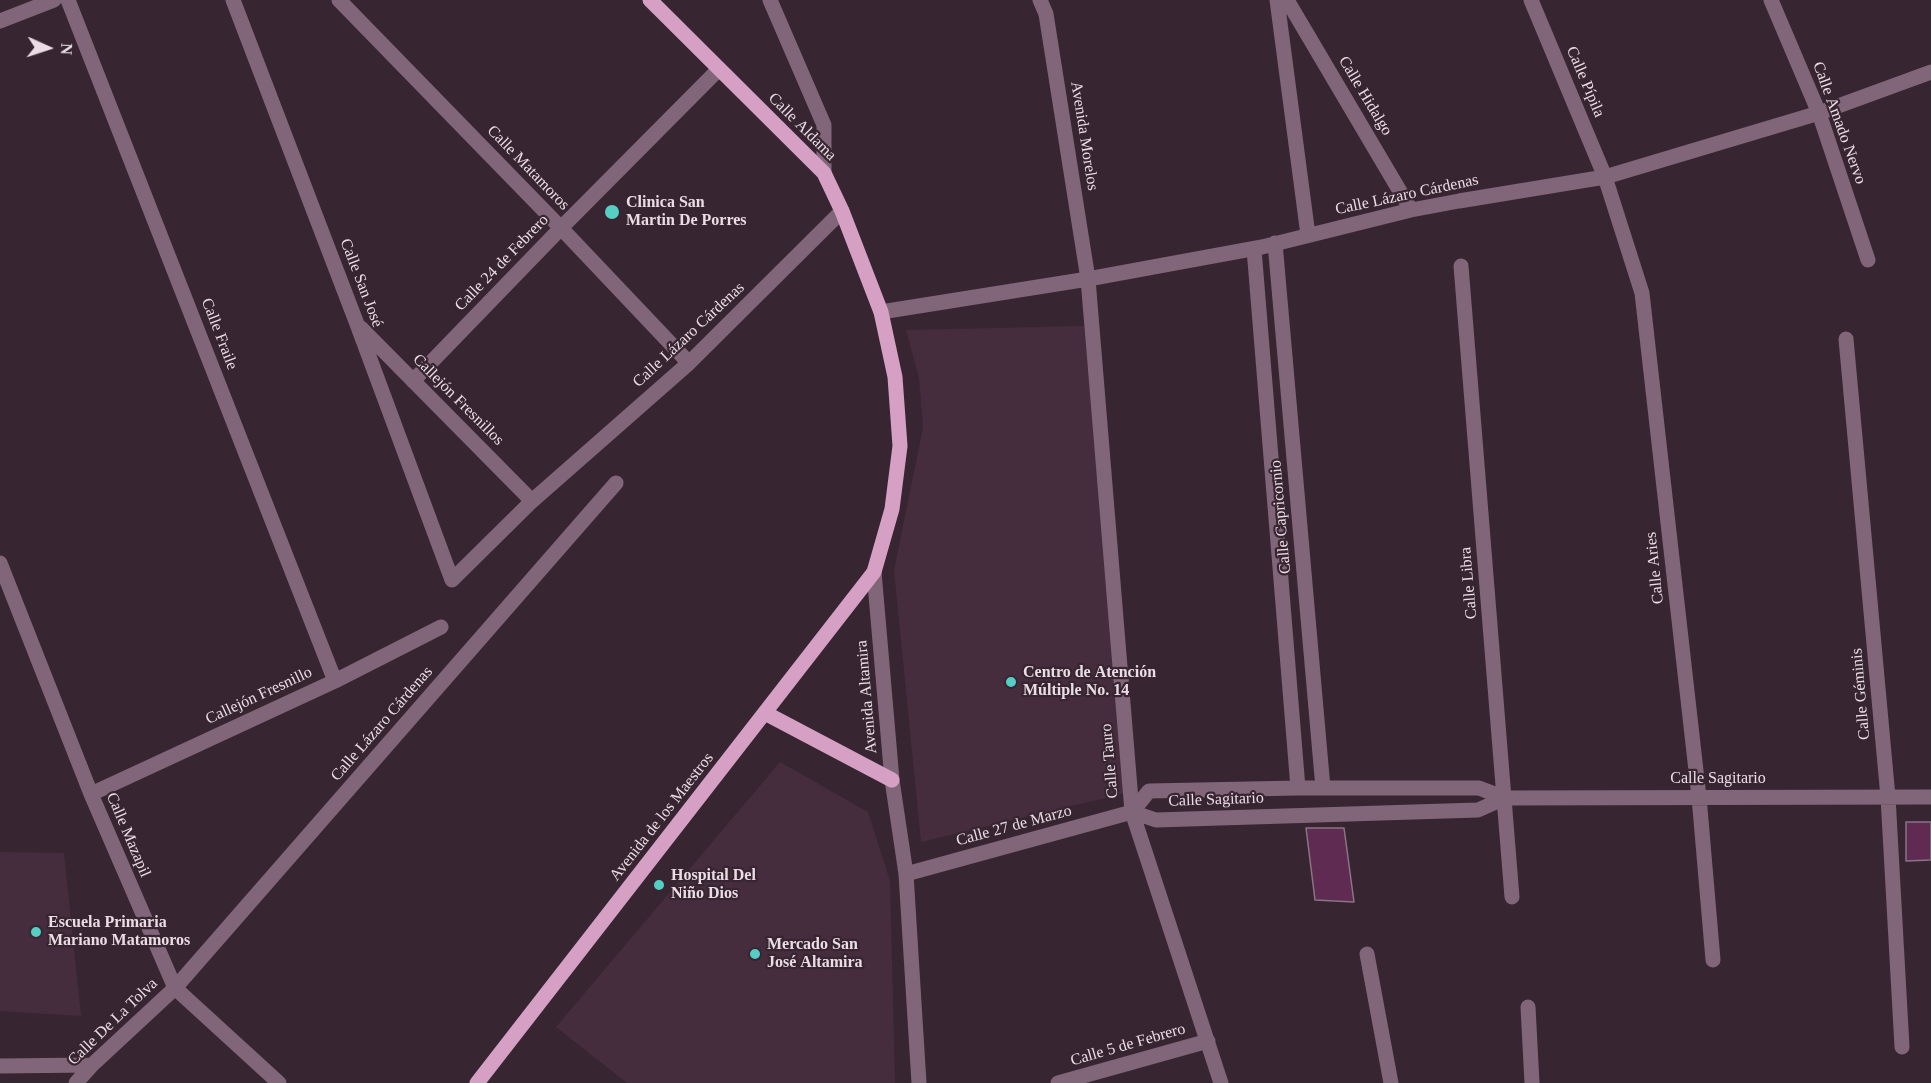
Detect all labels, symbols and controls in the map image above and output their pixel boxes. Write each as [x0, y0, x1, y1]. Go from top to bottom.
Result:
north arrow [18, 18, 78, 78]
text: N [58, 43, 75, 55]
street label: Calle Pípila [1561, 44, 1609, 120]
street label: Calle Hidalgo [1334, 53, 1396, 139]
street label: Calle Amado Nervo [1808, 59, 1870, 187]
street label: Avenida Morelos [1066, 80, 1102, 192]
street label: Calle Aldama [764, 89, 840, 165]
street label: Calle Matamoros [483, 122, 573, 214]
street label: Calle Lázaro Cárdenas [1334, 170, 1480, 220]
place label: Clinica San Martin De Porres [626, 193, 747, 231]
marker: Clinica San Martin De Porres [603, 203, 621, 221]
street label: Calle 24 de Febrero [451, 211, 553, 315]
street label: Calle San José [335, 236, 387, 330]
street label: Calle Lázaro Cárdenas [629, 278, 749, 392]
street label: Calle Fraile [197, 296, 241, 372]
street label: Callejón Fresnillos [408, 350, 508, 450]
street label: Calle Capricornio [1266, 459, 1296, 575]
street label: Calle Aries [1642, 531, 1668, 605]
street label: Calle Libra [1456, 546, 1482, 620]
street label: Avenida Altamira [852, 639, 882, 755]
street label: Calle Géminis [1847, 647, 1875, 741]
street label: Callejón Fresnillo [203, 663, 315, 729]
street label: Calle Lázaro Cárdenas [327, 663, 437, 785]
place label: Centro de Atención Múltiple No. 14 [1023, 663, 1156, 701]
marker: Centro de Atención Múltiple No. 14 [1004, 675, 1018, 689]
street label: Calle Tauro [1097, 723, 1123, 799]
street label: Avenida de los Maestros [606, 749, 718, 885]
street label: Calle Sagitario [1670, 769, 1766, 789]
street label: Calle Sagitario [1168, 789, 1264, 811]
street label: Calle Mazapil [102, 790, 154, 880]
street label: Calle 27 de Marzo [954, 801, 1074, 851]
place label: Hospital Del Niño Dios [671, 866, 756, 904]
marker: Hospital Del Niño Dios [652, 878, 666, 892]
place label: Escuela Primaria Mariano Matamoros [48, 913, 190, 951]
marker: Escuela Primaria Mariano Matamoros [29, 925, 43, 939]
place label: Mercado San José Altamira [767, 935, 863, 973]
marker: Mercado San José Altamira [748, 947, 762, 961]
street label: Calle De La Tolva [64, 974, 162, 1070]
street label: Calle 5 de Febrero [1068, 1019, 1188, 1071]

